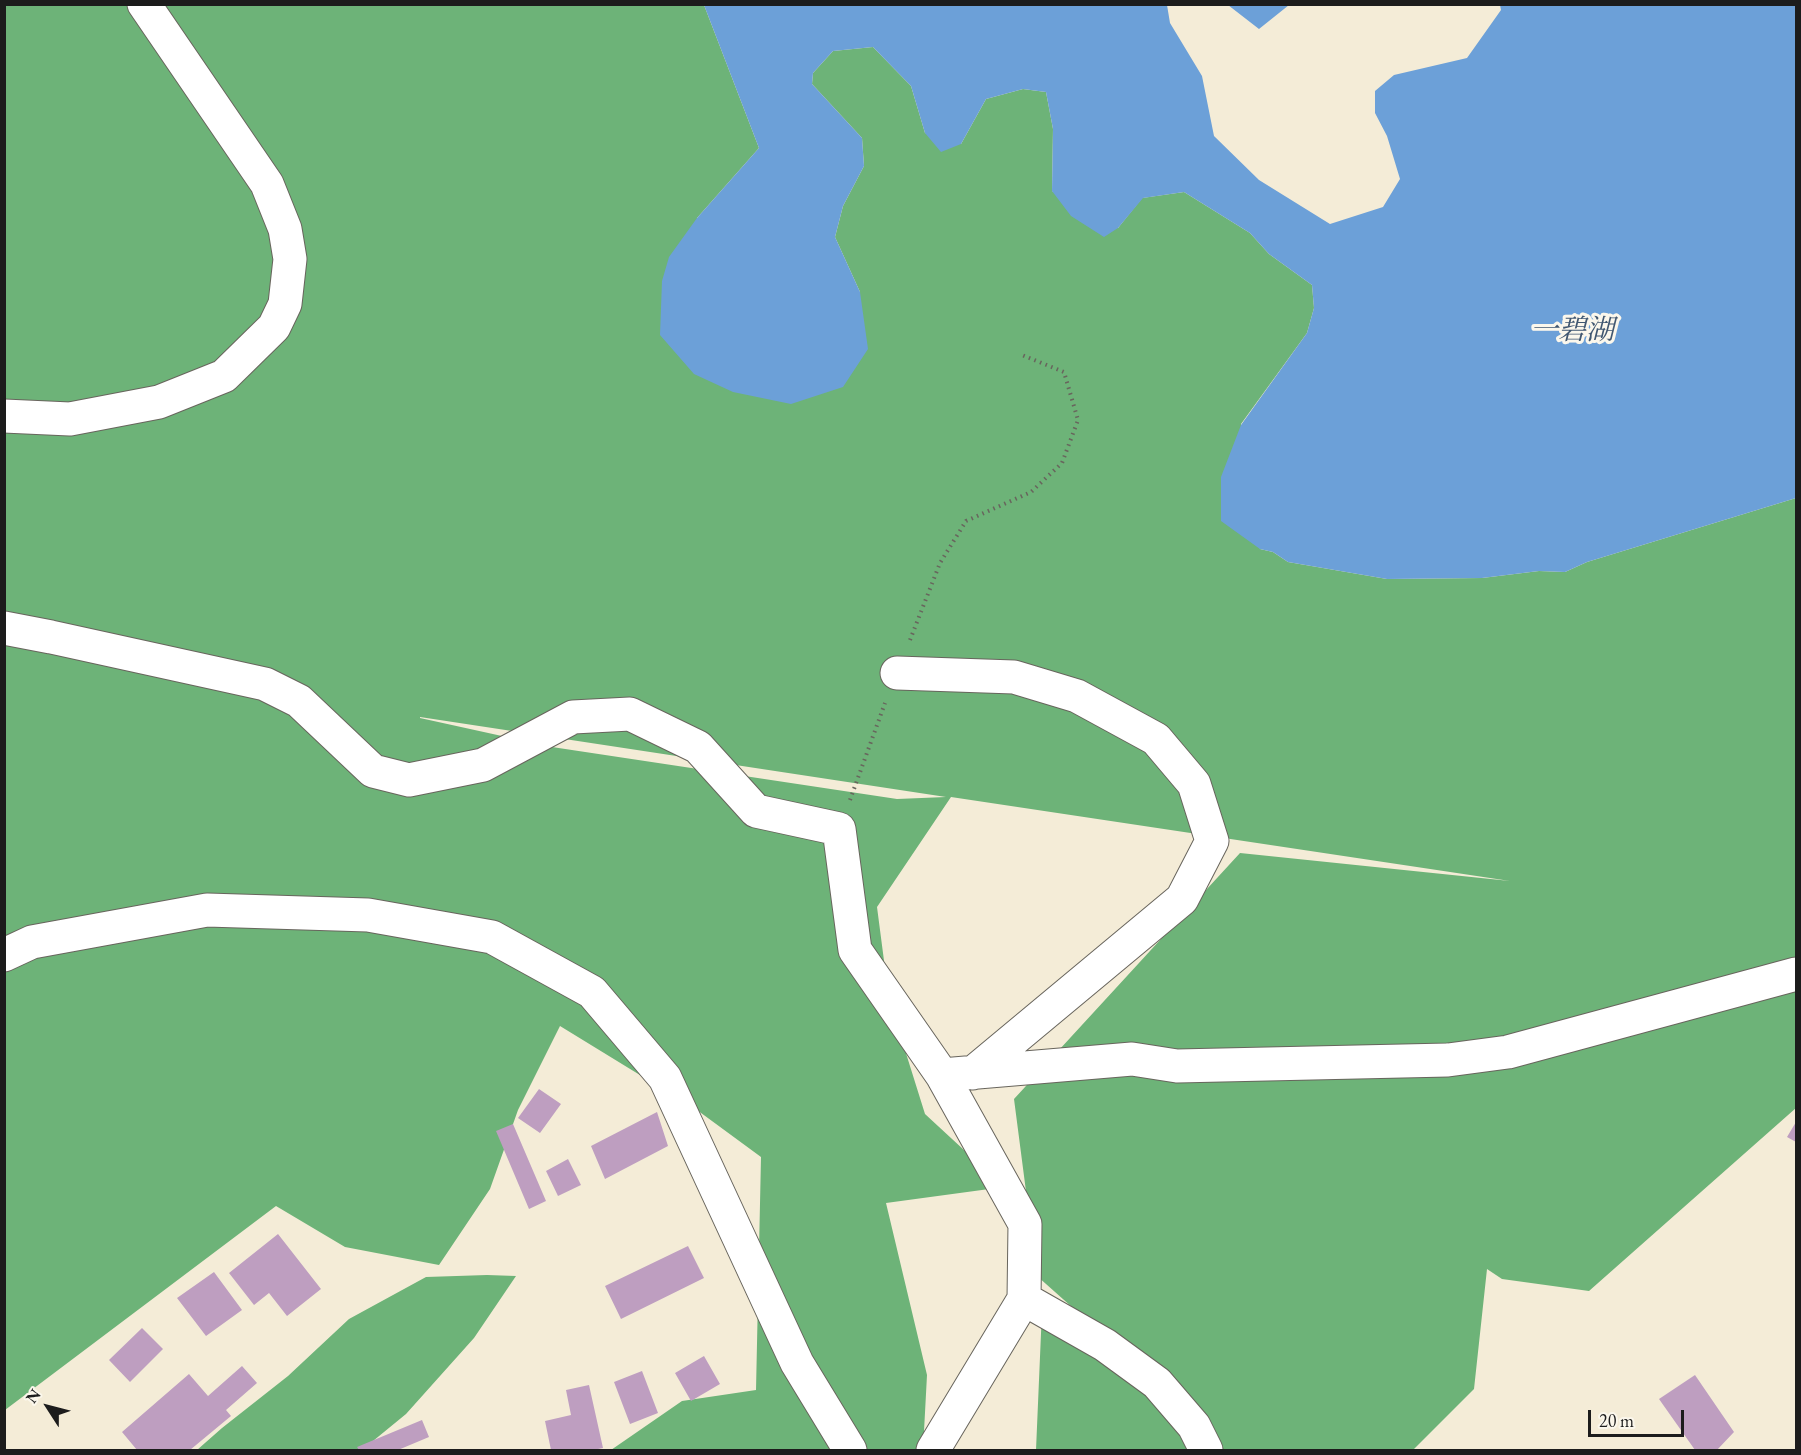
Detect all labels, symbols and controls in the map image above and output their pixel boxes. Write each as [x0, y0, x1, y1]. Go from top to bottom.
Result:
water label: 一碧湖 [1530, 314, 1614, 348]
north arrow [18, 1377, 78, 1437]
text: N [21, 1385, 45, 1408]
scale bar [1591, 1398, 1687, 1436]
text: 20 m [1599, 1409, 1634, 1432]

